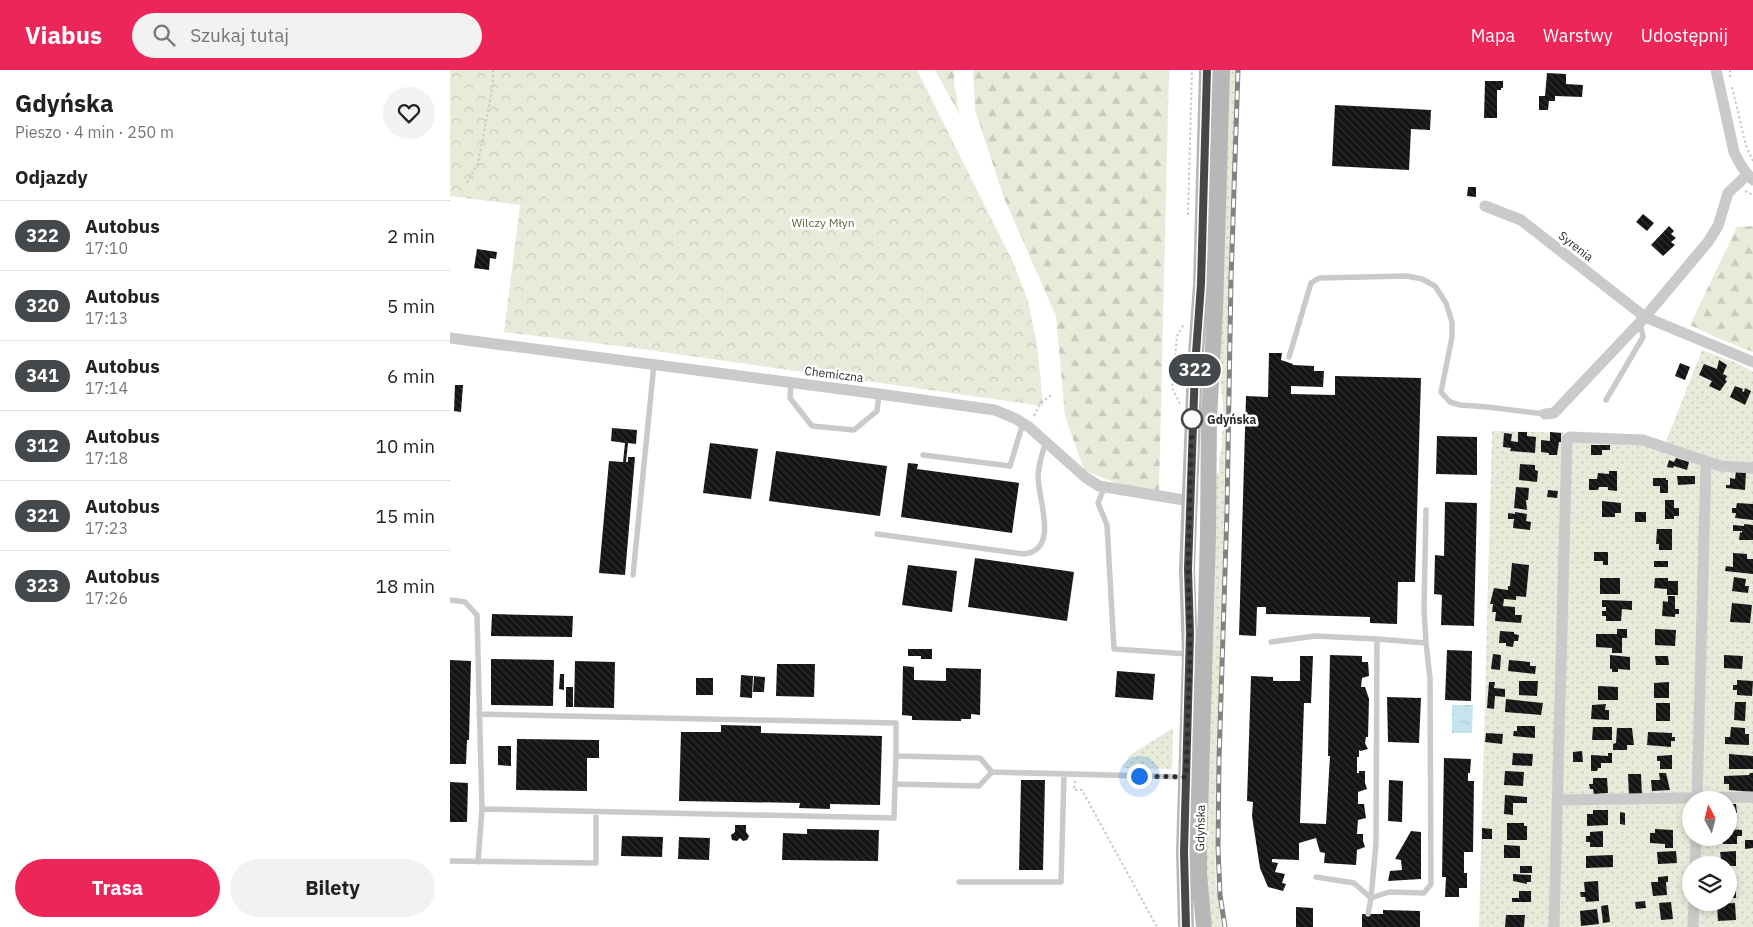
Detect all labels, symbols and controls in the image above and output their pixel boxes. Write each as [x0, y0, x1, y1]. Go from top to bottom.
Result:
search box [132, 13, 482, 58]
text: Viabus [25, 19, 102, 51]
icon: search [150, 21, 178, 49]
text: Szukaj tutaj [190, 23, 289, 47]
text: Mapa [1471, 24, 1515, 47]
text: Warstwy [1543, 24, 1613, 47]
text: Udostępnij [1641, 24, 1728, 47]
text: Gdyńska [15, 87, 114, 119]
button: heart [383, 87, 435, 139]
text: Pieszo · 4 min · 250 m [15, 122, 174, 142]
text: Odjazdy [15, 165, 88, 189]
text: Autobus [85, 214, 160, 238]
park label: Wilczy Młyn [791, 215, 855, 230]
text: 322 [26, 224, 59, 247]
text: 2 min [387, 224, 435, 248]
street label: Syrenia [1556, 228, 1597, 265]
text: 17:10 [85, 238, 128, 258]
text: Autobus [85, 284, 160, 308]
text: 320 [26, 294, 59, 317]
text: 5 min [387, 294, 435, 318]
text: 17:13 [85, 308, 128, 328]
text: Autobus [85, 354, 160, 378]
line badge: 322 [1166, 354, 1224, 386]
text: 322 [1179, 358, 1211, 381]
street label: Chemiczna [804, 363, 865, 385]
text: 341 [26, 364, 59, 387]
text: 6 min [387, 364, 435, 388]
text: 17:14 [85, 378, 128, 398]
marker: Gdyńska [1181, 408, 1203, 430]
place label: Gdyńska [1207, 412, 1256, 427]
text: Autobus [85, 424, 160, 448]
text: 312 [26, 434, 59, 457]
text: 10 min [376, 434, 435, 458]
text: 17:18 [85, 448, 128, 468]
text: Autobus [85, 494, 160, 518]
text: 321 [26, 504, 59, 527]
text: 15 min [376, 504, 435, 528]
text: 17:23 [85, 518, 128, 538]
text: Autobus [85, 564, 160, 588]
text: 323 [26, 574, 59, 597]
text: 18 min [376, 574, 435, 598]
text: 17:26 [85, 588, 128, 608]
your location [1127, 764, 1152, 789]
north arrow [1682, 791, 1738, 846]
map controls [1682, 791, 1737, 911]
street label: Gdyńska [1192, 804, 1208, 851]
button: layers [1682, 856, 1737, 911]
button: Trasa [15, 859, 220, 917]
button: Bilety [230, 859, 435, 917]

